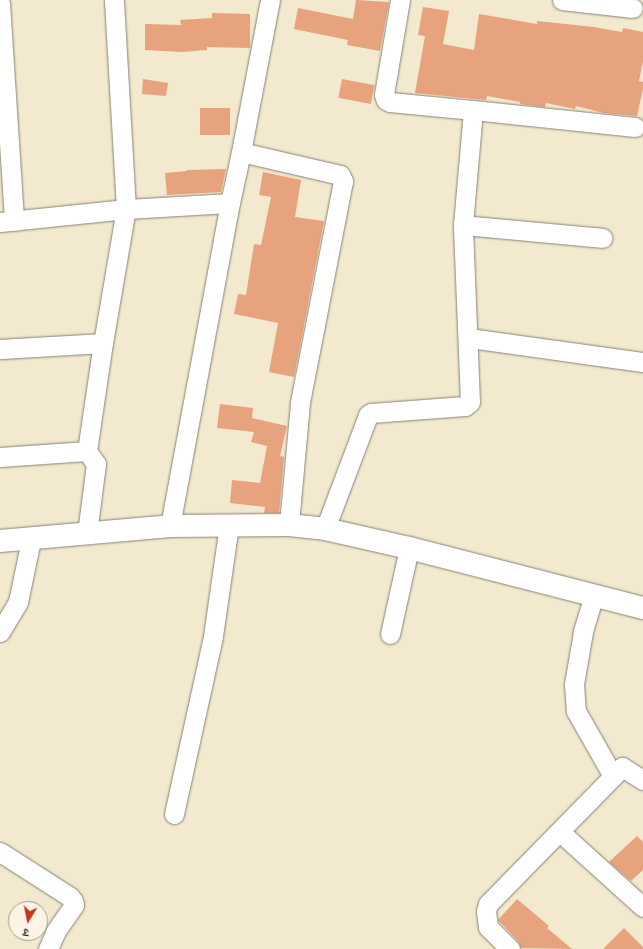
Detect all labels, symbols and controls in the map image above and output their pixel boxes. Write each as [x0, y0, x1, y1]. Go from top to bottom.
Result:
north arrow [8, 901, 48, 941]
text: उ [22, 924, 30, 940]

